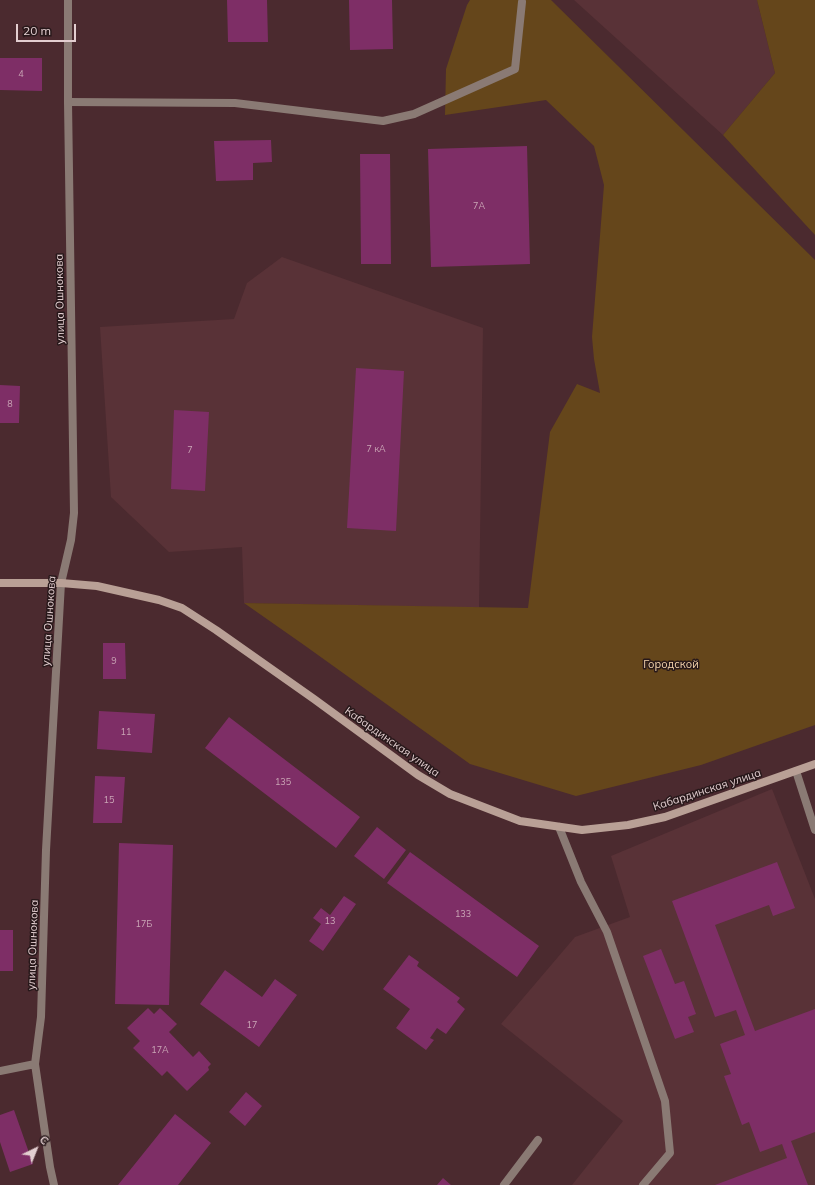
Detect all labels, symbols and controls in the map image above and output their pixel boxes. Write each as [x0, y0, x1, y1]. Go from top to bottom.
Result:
scale bar [18, 16, 78, 42]
text: 20 m [23, 23, 51, 38]
house number: 4 [18, 69, 24, 79]
house number: 7А [473, 201, 485, 211]
street label: улица Ошнокова [53, 254, 67, 344]
house number: 8 [7, 399, 13, 409]
house number: 7 кА [366, 444, 386, 454]
house number: 7 [187, 445, 193, 455]
street label: улица Ошнокова [39, 575, 59, 667]
house number: 9 [111, 656, 117, 666]
park label: Городской [643, 658, 699, 672]
street label: Кабардинская улица [342, 704, 442, 780]
house number: 11 [121, 727, 131, 737]
street label: Кабардинская улица [651, 766, 763, 814]
house number: 135 [275, 777, 291, 787]
house number: 15 [104, 795, 114, 805]
street label: улица Ошнокова [25, 900, 41, 990]
house number: 133 [455, 909, 471, 919]
house number: 13 [325, 916, 335, 926]
house number: 17Б [136, 919, 152, 929]
house number: 17 [247, 1020, 257, 1030]
house number: 17А [151, 1045, 169, 1055]
north arrow [16, 1129, 56, 1169]
text: С [37, 1133, 52, 1148]

